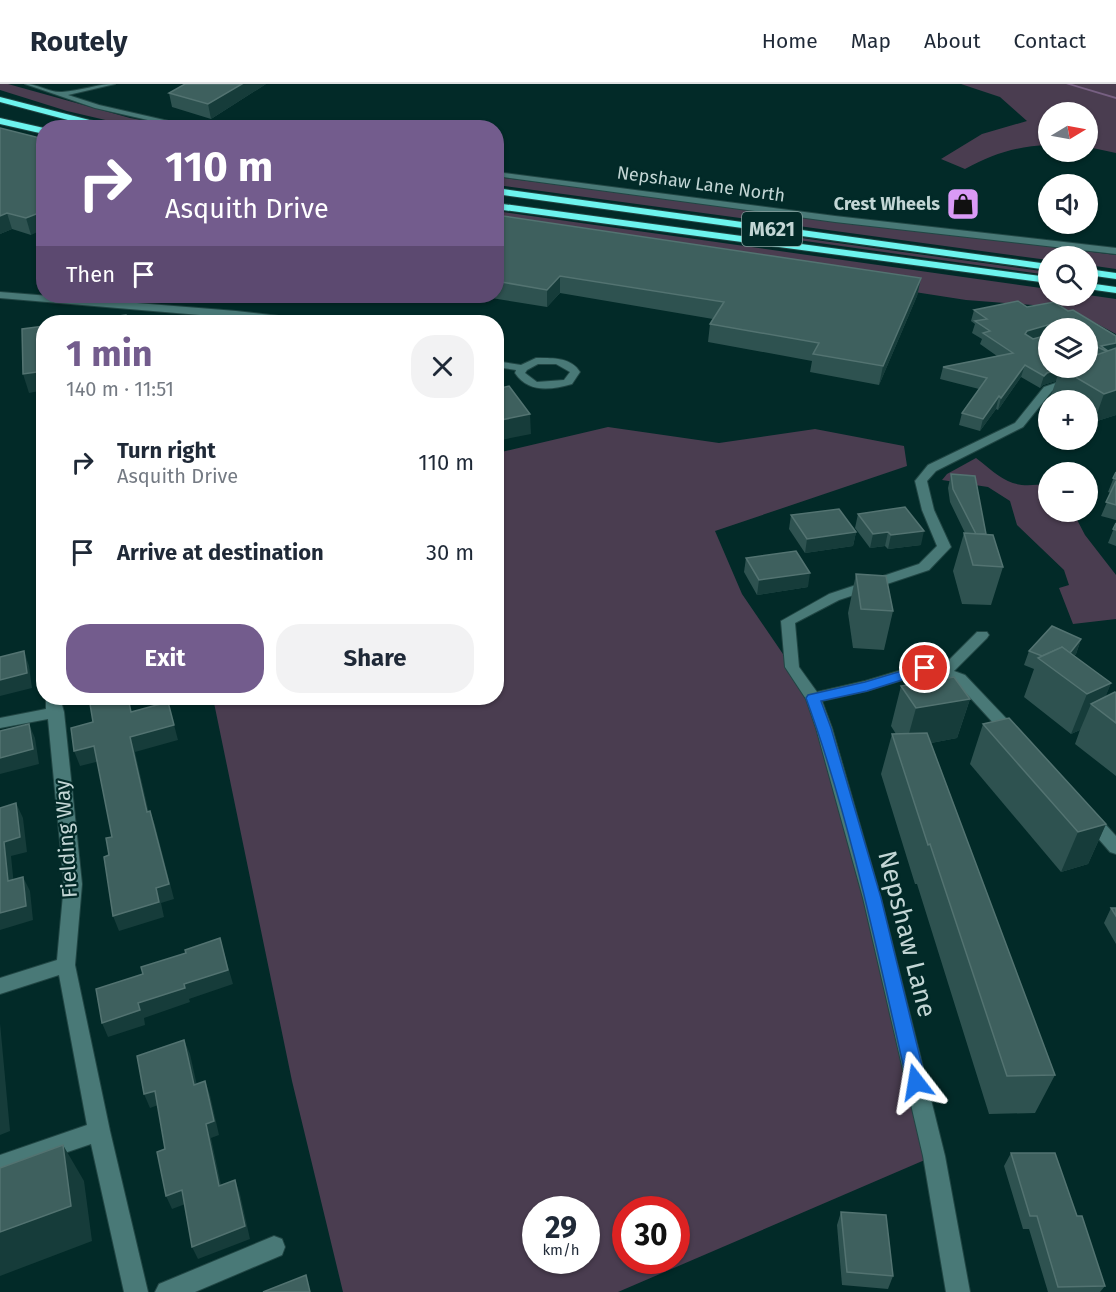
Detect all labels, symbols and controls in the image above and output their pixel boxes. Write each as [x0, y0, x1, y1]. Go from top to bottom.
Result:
text: Routely [30, 25, 128, 58]
text: Home [762, 28, 818, 54]
text: Map [851, 28, 891, 54]
text: About [924, 28, 981, 54]
text: Contact [1014, 28, 1086, 54]
north arrow [1038, 102, 1098, 162]
map controls [1038, 102, 1098, 522]
text: 110 m [165, 142, 273, 192]
icon: right [66, 144, 144, 222]
street label: Nepshaw Lane North [615, 161, 787, 207]
button: sound [1038, 174, 1098, 234]
shop icon: Crest Wheels [945, 186, 981, 222]
text: Asquith Drive [165, 193, 329, 225]
place label: Crest Wheels [834, 193, 940, 215]
road number: M621 [742, 212, 802, 246]
button: search [1038, 246, 1098, 306]
icon: arrive [127, 258, 160, 291]
text: Then [66, 261, 115, 288]
button: layers [1038, 318, 1098, 378]
text: 1 min [66, 332, 153, 376]
button: close [411, 335, 474, 398]
text: 140 m · 11:51 [66, 377, 174, 401]
button: + [1038, 390, 1098, 450]
text: Turn right [117, 437, 216, 464]
icon: right [66, 446, 99, 479]
text: 110 m [418, 449, 474, 476]
button: − [1038, 462, 1098, 522]
text: Asquith Drive [117, 464, 238, 488]
icon: arrive [66, 536, 99, 569]
text: Arrive at destination [117, 539, 324, 566]
text: 30 m [426, 539, 474, 566]
button: Exit [66, 624, 264, 693]
button: Share [276, 624, 474, 693]
pin [899, 642, 950, 693]
icon: arrive [908, 651, 941, 684]
street label: Fielding Way [49, 778, 83, 899]
street label: Nepshaw Lane [871, 848, 943, 1020]
position arrow [884, 1050, 948, 1114]
speed limit sign: 30 [612, 1196, 690, 1274]
text: 29 [545, 1210, 577, 1246]
text: km/h [542, 1241, 580, 1259]

